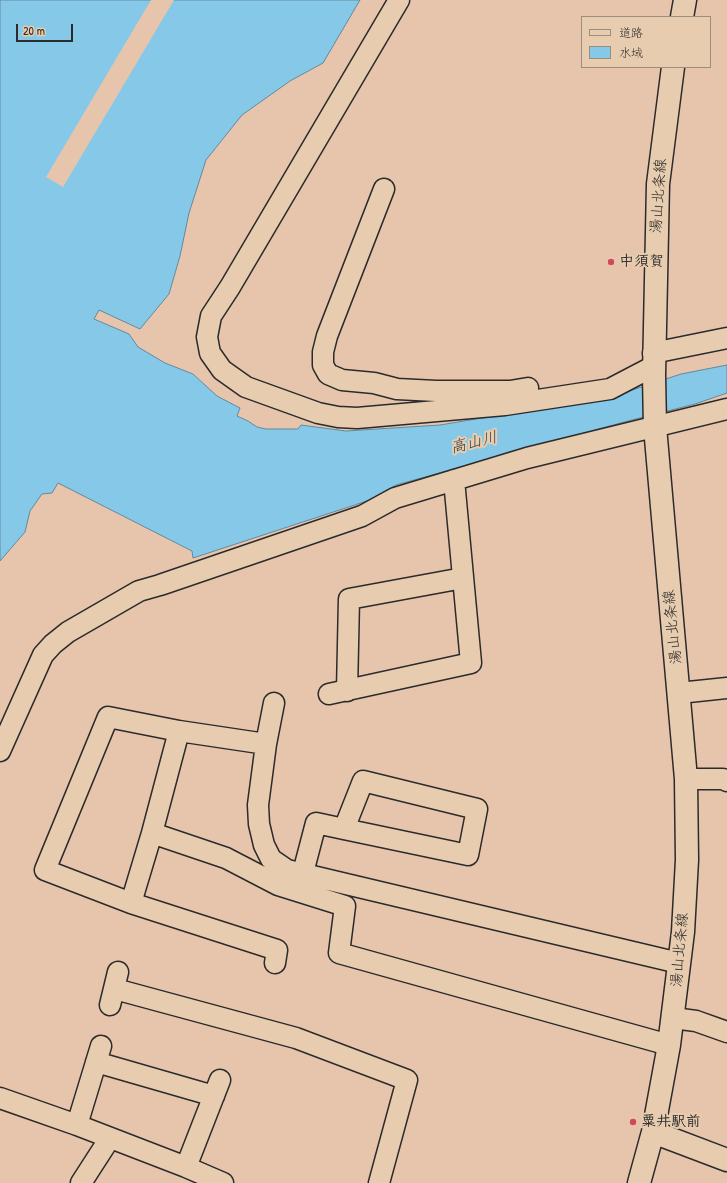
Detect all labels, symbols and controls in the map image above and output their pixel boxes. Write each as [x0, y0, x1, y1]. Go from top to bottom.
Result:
scale bar [18, 16, 75, 42]
legend [581, 16, 711, 68]
text: 20 m [23, 22, 45, 39]
text: 道路 [619, 24, 643, 41]
text: 水域 [619, 44, 643, 61]
street label: 湯山北条線 [647, 158, 671, 234]
place label: 中須賀 [619, 253, 664, 271]
marker: 中須賀 [606, 257, 616, 267]
water label: 高山川 [448, 428, 500, 458]
street label: 湯山北条線 [660, 589, 686, 665]
street label: 湯山北条線 [668, 912, 692, 988]
place label: 粟井駅前 [641, 1113, 701, 1131]
marker: 粟井駅前 [628, 1117, 638, 1127]

